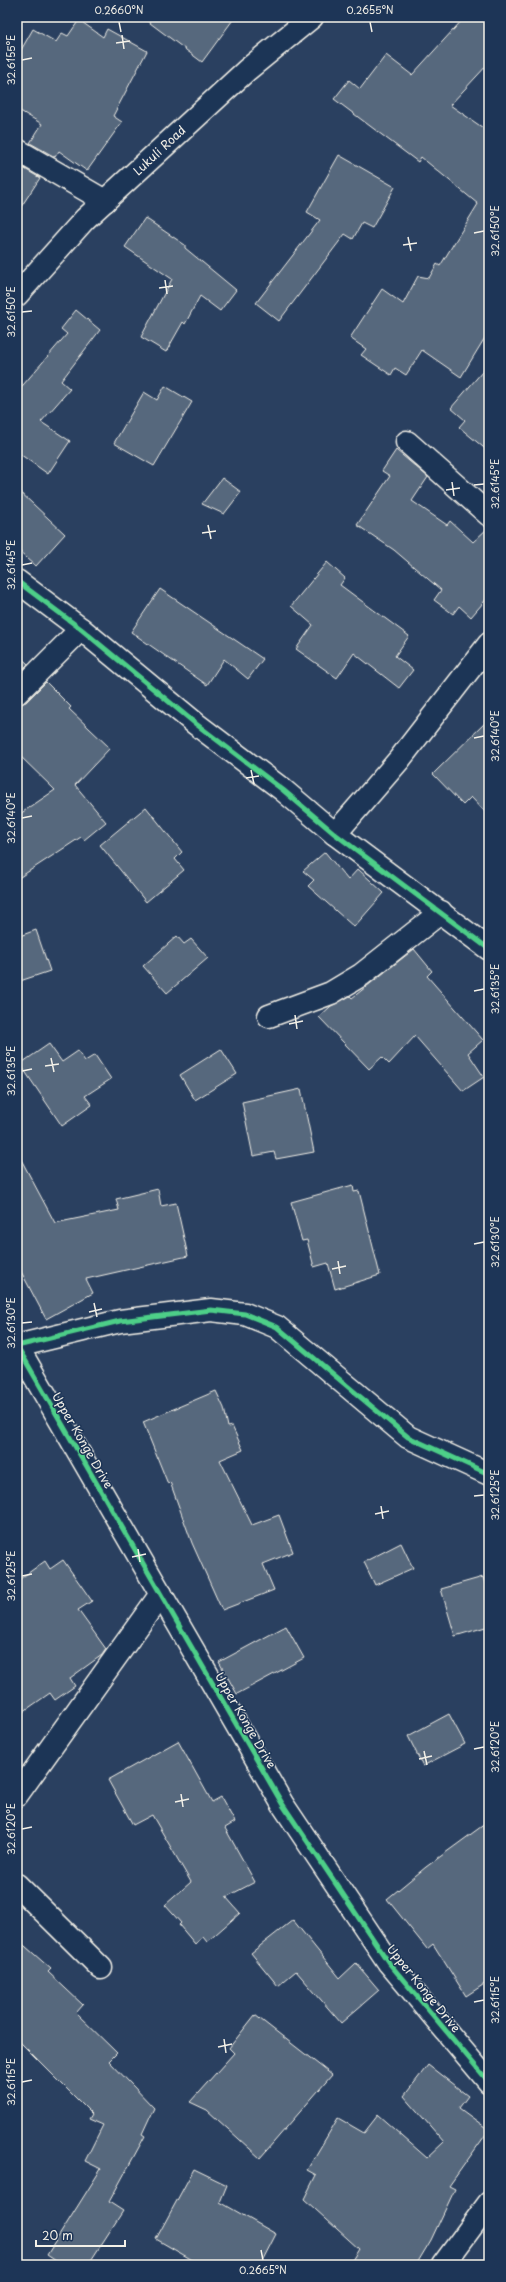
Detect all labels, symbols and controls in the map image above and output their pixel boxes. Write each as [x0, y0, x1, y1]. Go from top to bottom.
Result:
text: 0.2660°N [94, 2, 144, 17]
text: 0.2655°N [346, 2, 394, 17]
text: 32.6155°E [3, 35, 18, 85]
street label: Lukuli Road [129, 121, 189, 179]
text: 32.6150°E [487, 205, 502, 257]
text: 32.6150°E [3, 286, 18, 338]
text: 32.6145°E [487, 459, 502, 509]
text: 32.6145°E [3, 540, 18, 590]
text: 32.6140°E [487, 710, 502, 762]
text: 32.6140°E [3, 792, 18, 844]
text: 32.6135°E [487, 964, 502, 1014]
text: 32.6135°E [3, 1046, 18, 1096]
text: 32.6130°E [487, 1216, 502, 1268]
text: 32.6130°E [3, 1297, 18, 1349]
street label: Upper Konge Drive [48, 1388, 118, 1492]
text: 32.6125°E [487, 1469, 502, 1521]
text: 32.6125°E [3, 1550, 18, 1602]
street label: Upper Konge Drive [211, 1668, 281, 1772]
text: 32.6120°E [487, 1721, 502, 1773]
text: 32.6120°E [3, 1803, 18, 1855]
street label: Upper Konge Drive [383, 1940, 465, 2036]
text: 32.6115°E [487, 1976, 502, 2024]
text: 32.6115°E [3, 2058, 18, 2106]
scale bar [36, 2222, 125, 2248]
text: 20 m [42, 2226, 73, 2244]
text: 0.2665°N [239, 2262, 287, 2277]

